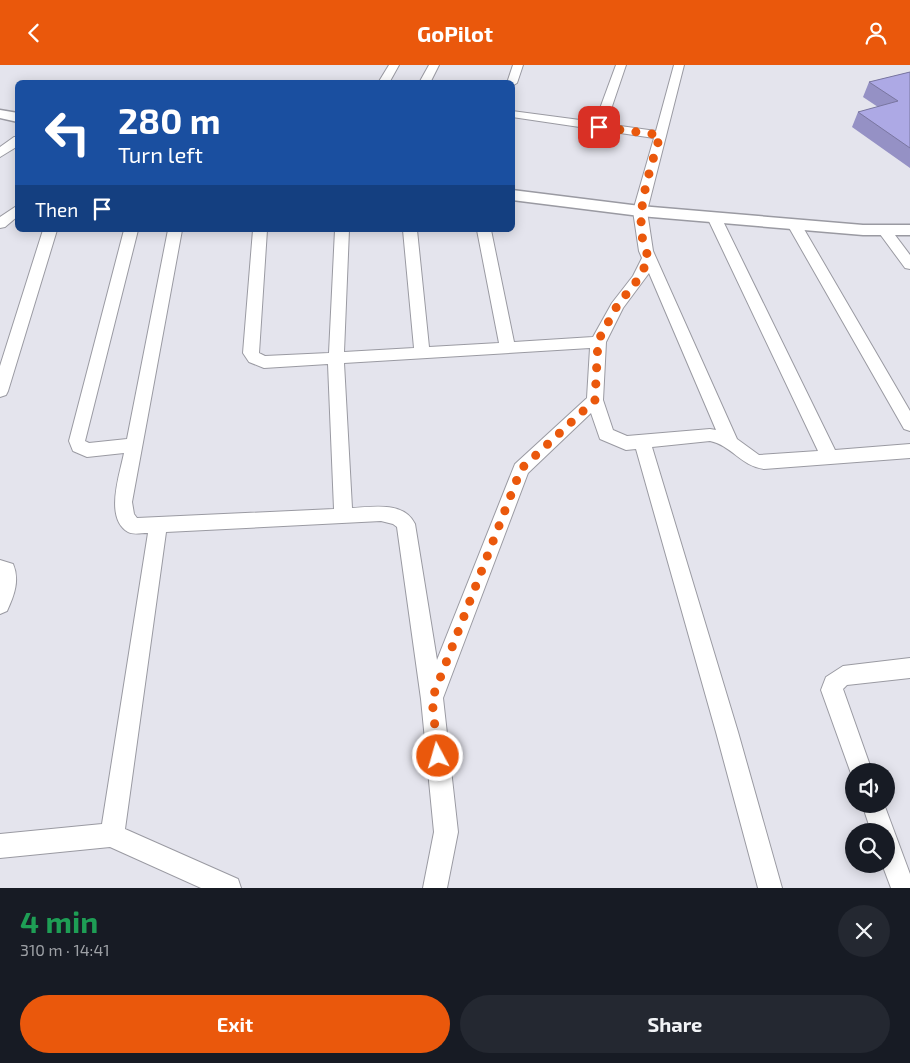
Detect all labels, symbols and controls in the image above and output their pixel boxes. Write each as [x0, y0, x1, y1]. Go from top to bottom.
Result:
icon: back [20, 19, 48, 47]
icon: person [862, 19, 890, 47]
text: GoPilot [417, 20, 493, 46]
text: 280 m [118, 99, 221, 141]
icon: left [35, 100, 100, 165]
pin [578, 106, 620, 148]
icon: arrive [585, 113, 613, 141]
text: Turn left [118, 141, 203, 167]
icon: arrive [88, 195, 116, 223]
text: Then [35, 198, 78, 221]
position arrow [411, 729, 463, 781]
map controls [845, 763, 895, 873]
button: sound [845, 763, 895, 813]
button: search [845, 823, 895, 873]
text: 4 min [20, 903, 98, 939]
button: close [838, 905, 890, 957]
text: 310 m · 14:41 [20, 940, 110, 959]
button: Exit [20, 995, 450, 1053]
button: Share [460, 995, 890, 1053]

